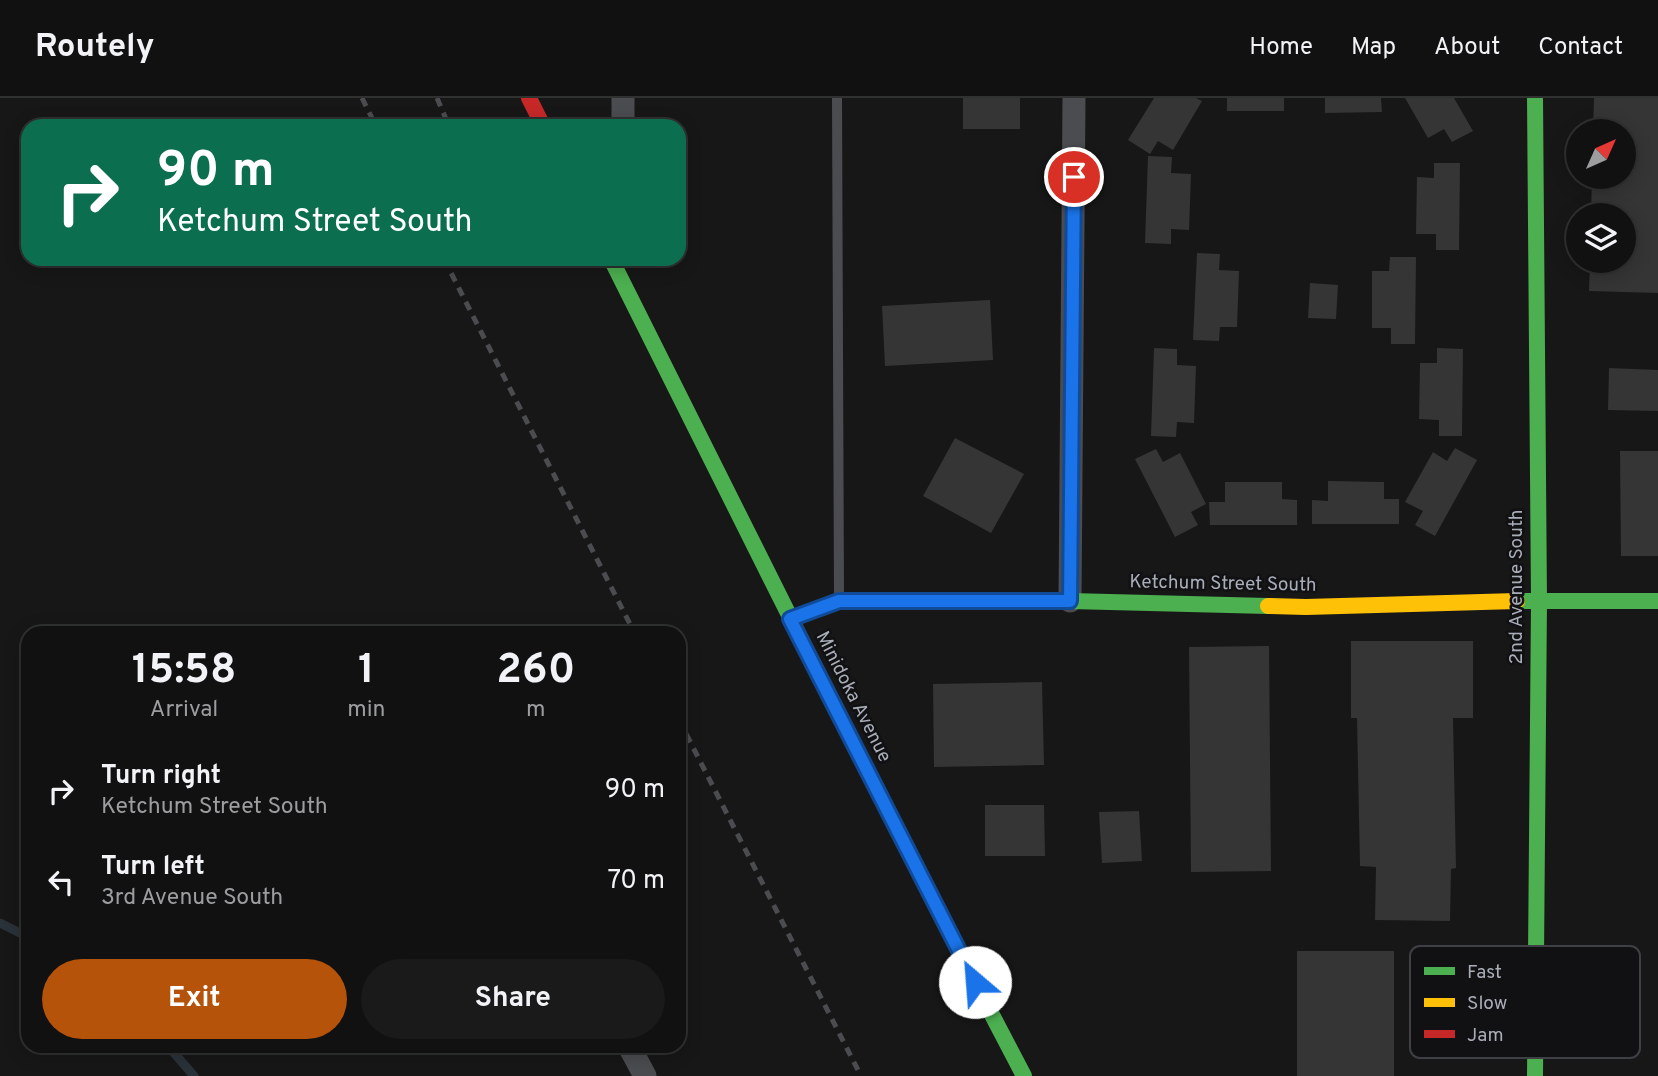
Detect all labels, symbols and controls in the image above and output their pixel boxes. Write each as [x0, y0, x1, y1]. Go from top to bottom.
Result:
text: Routely [35, 27, 154, 69]
text: Home [1249, 33, 1313, 63]
text: Map [1351, 33, 1396, 63]
text: About [1434, 33, 1500, 63]
text: Contact [1538, 33, 1623, 63]
north arrow [1566, 119, 1636, 189]
map controls [1566, 119, 1636, 273]
text: 90 m [157, 142, 275, 204]
icon: right [42, 147, 133, 238]
pin [1044, 147, 1104, 207]
icon: arrive [1055, 158, 1093, 196]
text: Ketchum Street South [157, 203, 472, 243]
button: layers [1566, 203, 1636, 273]
street label: 2nd Avenue South [1505, 510, 1529, 664]
street label: Ketchum Street South [1129, 570, 1317, 598]
street label: Minidoka Avenue [810, 628, 896, 766]
text: 15:58 [132, 645, 236, 698]
text: 1 [358, 645, 375, 698]
text: 260 [496, 645, 575, 698]
text: Arrival [150, 696, 218, 725]
text: min [347, 696, 385, 725]
text: m [526, 696, 545, 725]
text: Turn right [101, 760, 221, 793]
icon: right [42, 772, 80, 810]
text: 90 m [605, 774, 665, 807]
text: Ketchum Street South [101, 793, 328, 822]
text: Turn left [101, 851, 205, 884]
icon: left [42, 863, 80, 901]
text: 70 m [607, 865, 665, 898]
text: 3rd Avenue South [101, 884, 283, 913]
position arrow [938, 945, 1012, 1019]
legend [1410, 946, 1640, 1058]
button: Exit [42, 959, 347, 1039]
button: Share [361, 959, 665, 1039]
text: Fast [1467, 961, 1502, 985]
text: Slow [1467, 992, 1507, 1016]
text: Jam [1467, 1024, 1504, 1048]

